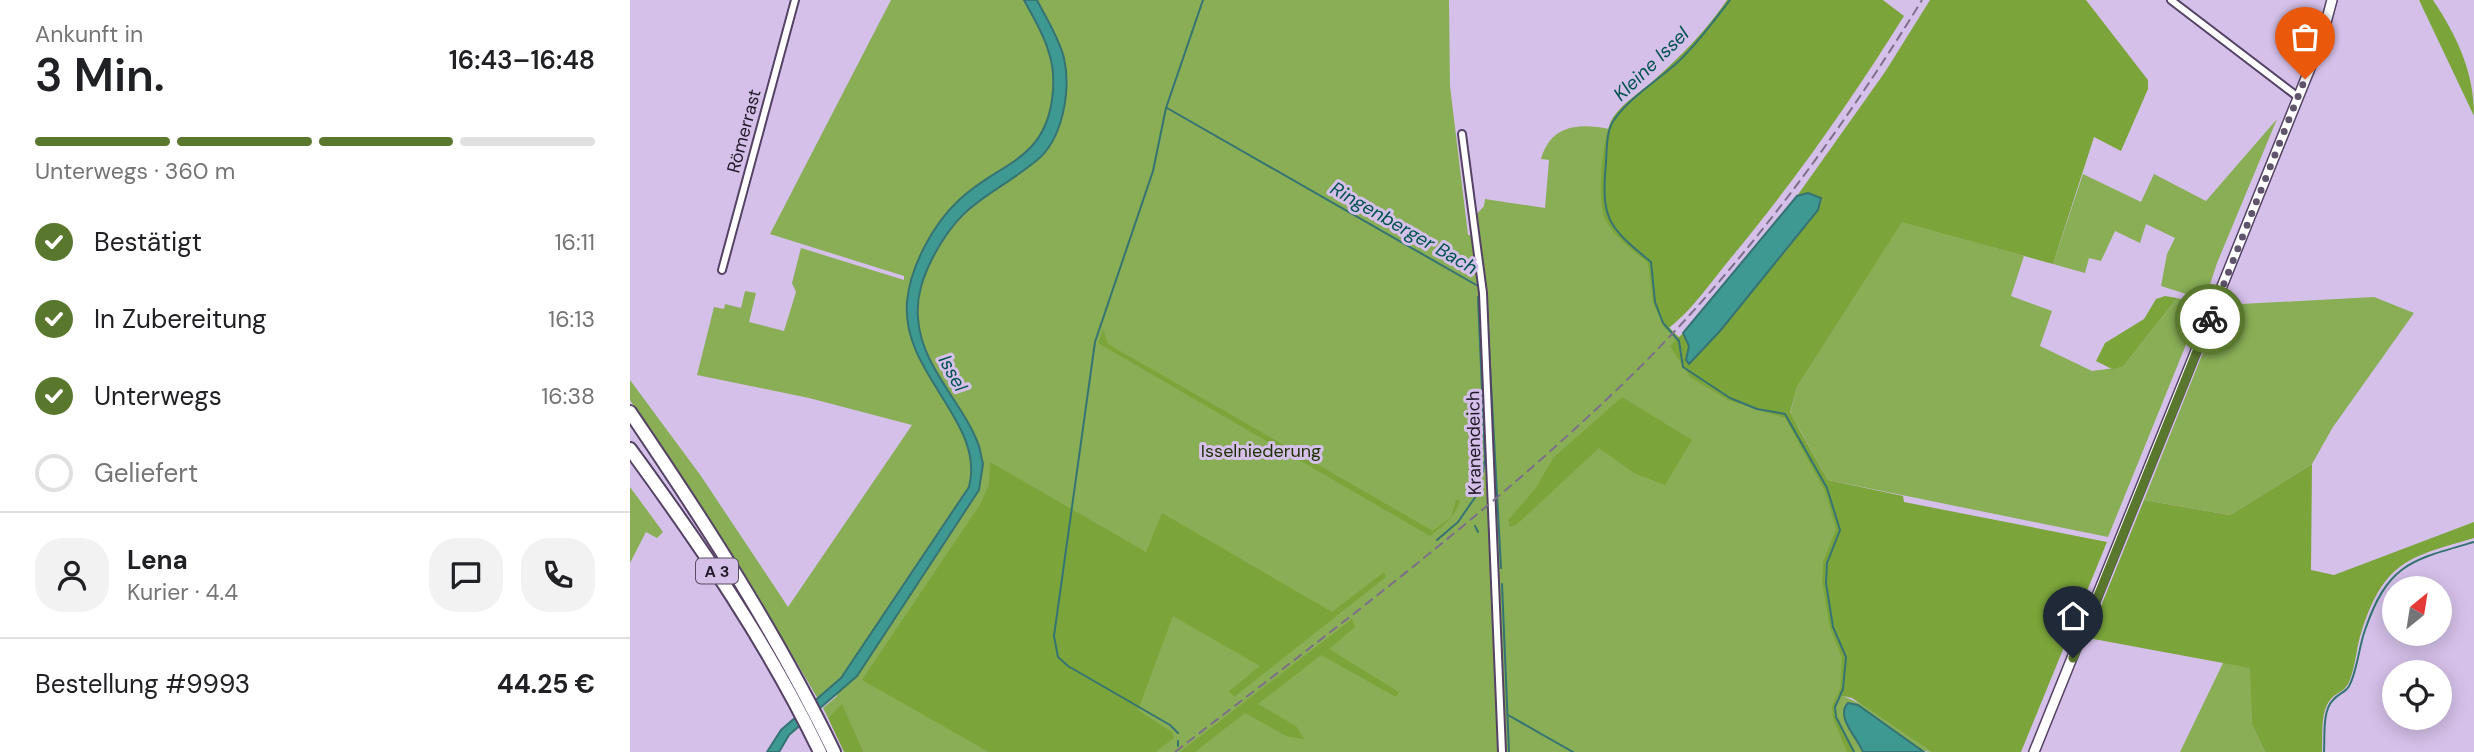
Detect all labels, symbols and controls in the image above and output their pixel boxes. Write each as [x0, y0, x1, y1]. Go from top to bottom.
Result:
pin [2275, 7, 2335, 79]
icon: bag [2286, 18, 2324, 56]
text: Ankunft in [35, 19, 143, 49]
water label: Kleine Issel [1608, 21, 1695, 106]
text: 16:43–16:48 [449, 43, 595, 77]
text: 3 Min. [35, 45, 165, 105]
street label: Römerrast [721, 86, 767, 176]
text: Unterwegs · 360 m [35, 156, 235, 186]
water label: Ringenberger Bach [1326, 176, 1482, 280]
icon: check [35, 223, 73, 261]
text: Bestätigt [94, 225, 202, 259]
text: 16:11 [554, 227, 595, 257]
courier [2175, 284, 2245, 354]
icon: check [35, 300, 73, 338]
icon: bike [2191, 300, 2229, 338]
text: In Zubereitung [94, 302, 267, 336]
text: 16:13 [548, 304, 595, 334]
water label: Issel [933, 350, 974, 396]
icon: check [35, 377, 73, 415]
text: Unterwegs [94, 379, 222, 413]
text: 16:38 [541, 381, 595, 411]
street label: Kranendeich [1461, 391, 1487, 495]
park label: Isselniederung [1201, 439, 1321, 463]
text: Geliefert [94, 456, 198, 490]
button: person [35, 538, 109, 612]
button: chat [429, 538, 503, 612]
button: phone [521, 538, 595, 612]
text: Lena [127, 543, 188, 577]
road number: A 3 [696, 558, 738, 584]
north arrow [2382, 576, 2452, 646]
map controls [2382, 576, 2452, 730]
text: Kurier · 4.4 [127, 577, 238, 607]
pin [2043, 586, 2103, 658]
icon: home [2054, 597, 2092, 635]
button: locate [2382, 660, 2452, 730]
text: Bestellung #9993 [35, 667, 250, 701]
text: 44.25 € [497, 667, 595, 701]

